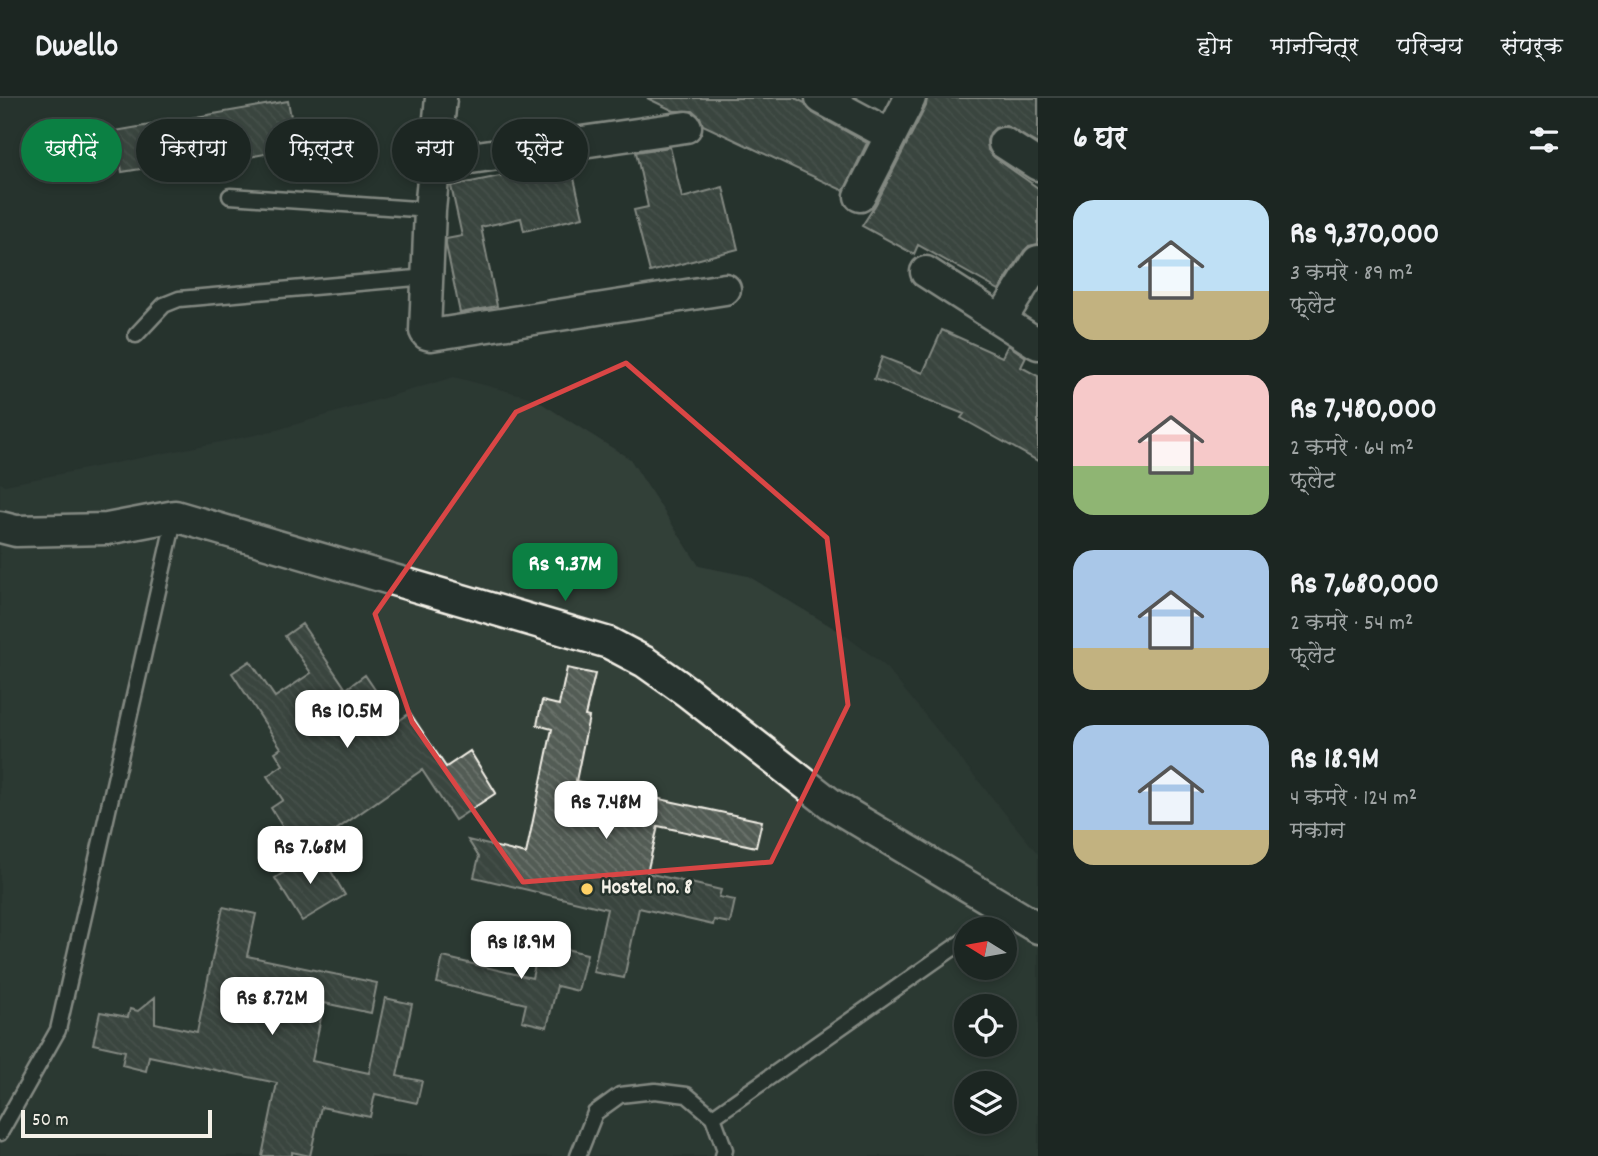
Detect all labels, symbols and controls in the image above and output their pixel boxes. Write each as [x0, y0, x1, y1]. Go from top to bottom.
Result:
text: Dwello [35, 25, 118, 72]
text: होम [1197, 31, 1232, 65]
text: मानचित्र [1270, 31, 1359, 65]
text: परिचय [1397, 31, 1463, 65]
text: संपर्क [1501, 31, 1563, 65]
chip: खरीदें [21, 119, 122, 182]
chip: किराया [136, 119, 251, 182]
chip: फ़िल्टर [265, 119, 378, 182]
chip: नया [392, 119, 478, 182]
chip: फ़्लैट [492, 119, 588, 182]
text: 6 घर [1073, 119, 1127, 162]
icon: filters [1525, 121, 1563, 159]
text: Rs 9,370,000 [1290, 215, 1439, 258]
icon: home [1129, 228, 1213, 312]
text: 3 कमरे · 89 m² [1290, 258, 1413, 291]
text: फ़्लैट [1290, 291, 1336, 324]
text: Rs 7,480,000 [1290, 390, 1437, 433]
icon: home [1129, 403, 1213, 487]
text: 2 कमरे · 64 m² [1290, 433, 1414, 466]
text: फ़्लैट [1290, 466, 1336, 499]
pin: Rs 9.37M [493, 544, 637, 603]
text: Rs 9.37M [528, 549, 602, 582]
text: Rs 7,680,000 [1290, 565, 1439, 608]
icon: home [1129, 578, 1213, 662]
text: 2 कमरे · 54 m² [1290, 608, 1413, 641]
text: फ़्लैट [1290, 641, 1336, 674]
pin: Rs 10.5M [275, 690, 419, 750]
text: Rs 10.5M [311, 696, 383, 729]
text: Rs 18.9M [1290, 740, 1379, 783]
icon: home [1129, 753, 1213, 837]
pin: Rs 7.48M [534, 782, 678, 841]
text: 4 कमरे · 124 m² [1290, 783, 1417, 816]
text: Rs 7.48M [570, 787, 642, 820]
text: मकान [1290, 816, 1345, 849]
pin: Rs 7.68M [238, 826, 382, 886]
text: Rs 7.68M [274, 832, 346, 865]
place label: Hostel no. 8 [601, 874, 693, 904]
marker: Hostel no. 8 [579, 881, 595, 897]
north arrow [954, 917, 1017, 980]
map controls [954, 917, 1017, 1134]
pin: Rs 18.9M [449, 922, 593, 981]
text: Rs 18.9M [487, 927, 555, 960]
pin: Rs 8.72M [200, 978, 344, 1037]
text: Rs 8.72M [236, 983, 308, 1016]
button: locate [954, 994, 1017, 1057]
button: layers [954, 1071, 1017, 1134]
scale bar [21, 1107, 212, 1139]
text: 50 m [32, 1108, 69, 1135]

